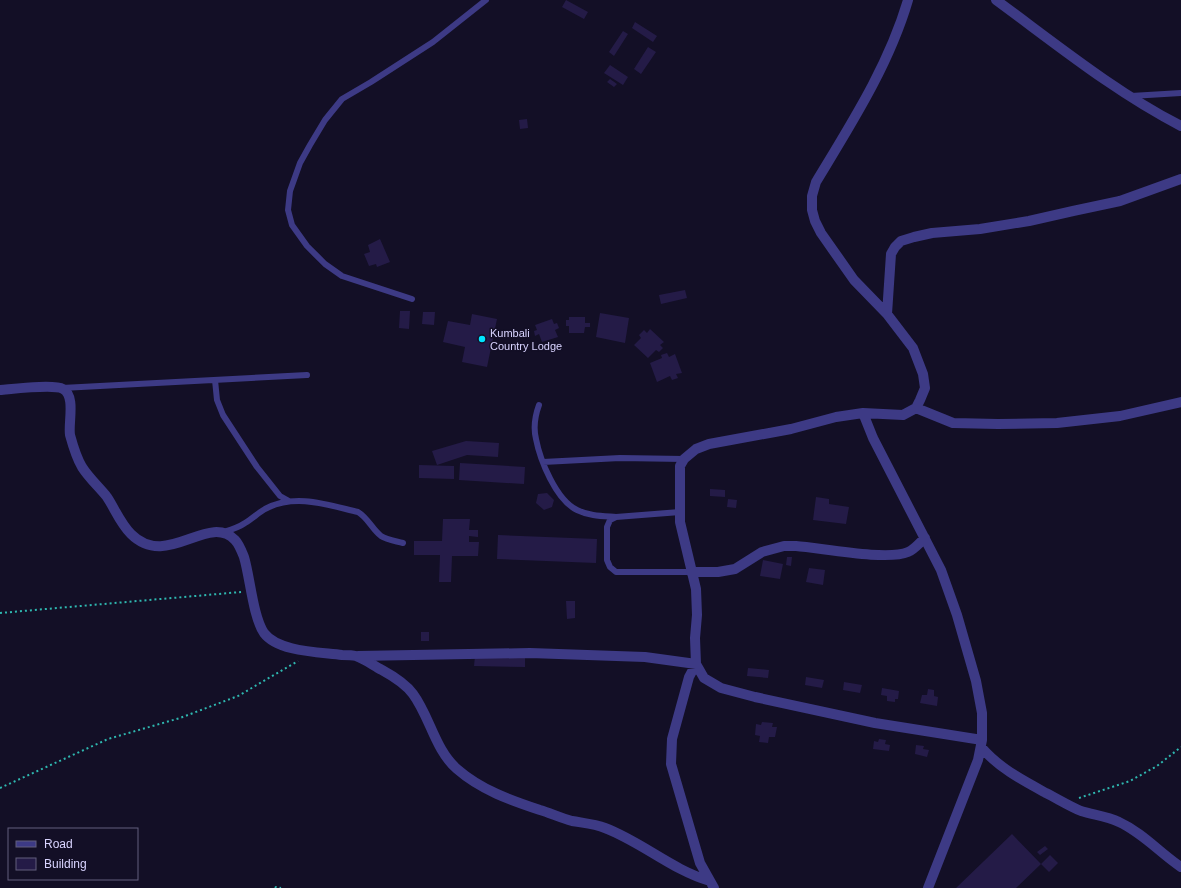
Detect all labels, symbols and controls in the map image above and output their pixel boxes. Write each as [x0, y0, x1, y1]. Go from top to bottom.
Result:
place label: Kumbali Country Lodge [490, 327, 562, 352]
marker: Kumbali Country Lodge [477, 334, 487, 344]
legend [8, 828, 138, 880]
text: Road [44, 837, 73, 851]
text: Building [44, 857, 87, 871]

